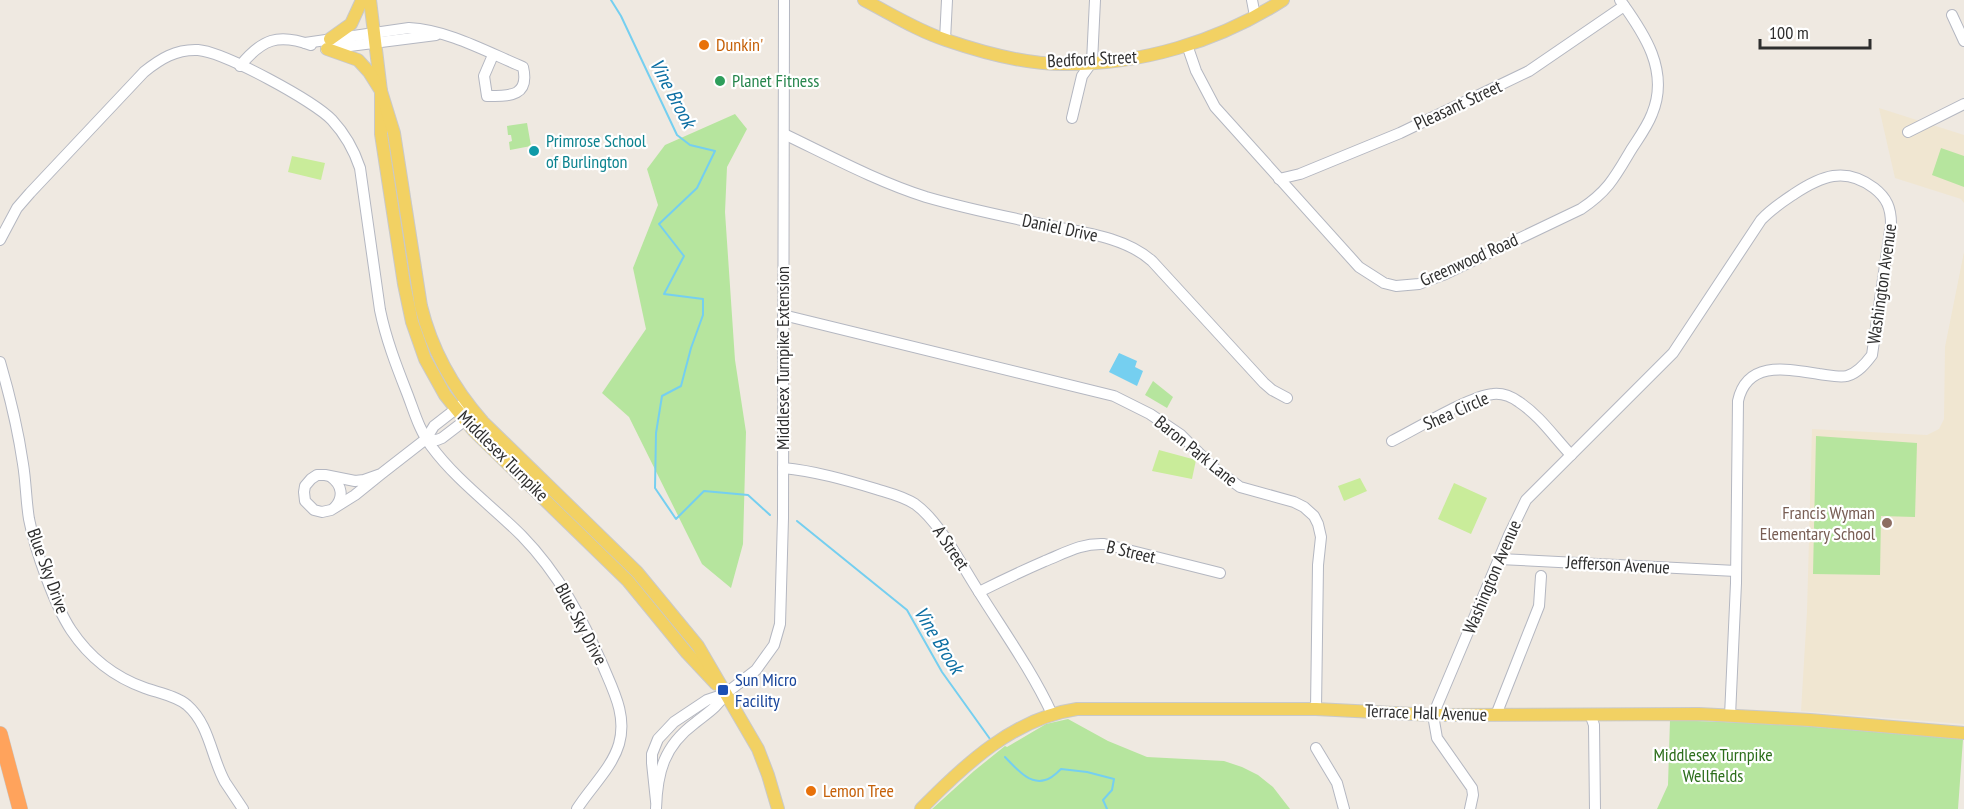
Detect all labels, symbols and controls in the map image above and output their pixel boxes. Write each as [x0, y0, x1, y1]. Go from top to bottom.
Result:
scale bar [1760, 12, 1870, 50]
text: 100 m [1769, 21, 1809, 44]
place label: Dunkin' [716, 33, 763, 56]
marker: Dunkin' [697, 38, 711, 52]
street label: Bedford Street [1047, 45, 1137, 72]
water label: Vine Brook [644, 54, 703, 134]
place label: Planet Fitness [732, 69, 819, 92]
marker: Planet Fitness [713, 74, 727, 88]
street label: Pleasant Street [1410, 74, 1505, 135]
place label: Primrose School of Burlington [546, 129, 647, 173]
marker: Primrose School of Burlington [527, 144, 541, 158]
street label: Daniel Drive [1020, 208, 1100, 247]
street label: Washington Avenue [1862, 222, 1901, 346]
street label: Greenwood Road [1416, 228, 1521, 291]
street label: Middlesex Turnpike Extension [771, 266, 794, 450]
street label: Shea Circle [1420, 386, 1492, 435]
street label: Middlesex Turnpike [453, 405, 554, 506]
street label: Baron Park Lane [1150, 410, 1242, 491]
place label: Francis Wyman Elementary School [1760, 501, 1876, 545]
street label: Washington Avenue [1457, 516, 1526, 637]
marker: Francis Wyman Elementary School [1880, 516, 1894, 530]
street label: A Street [928, 521, 975, 575]
street label: Blue Sky Drive [22, 525, 75, 617]
street label: B Street [1104, 535, 1158, 568]
street label: Jefferson Avenue [1565, 550, 1670, 579]
street label: Blue Sky Drive [550, 579, 613, 669]
water label: Vine Brook [908, 601, 971, 681]
place label: Sun Micro Facility [735, 668, 797, 712]
marker: Sun Micro Facility [716, 683, 730, 697]
street label: Terrace Hall Avenue [1365, 699, 1487, 726]
park label: Middlesex Turnpike Wellfields [1653, 743, 1773, 787]
place label: Lemon Tree [823, 779, 894, 802]
marker: Lemon Tree [804, 784, 818, 798]

